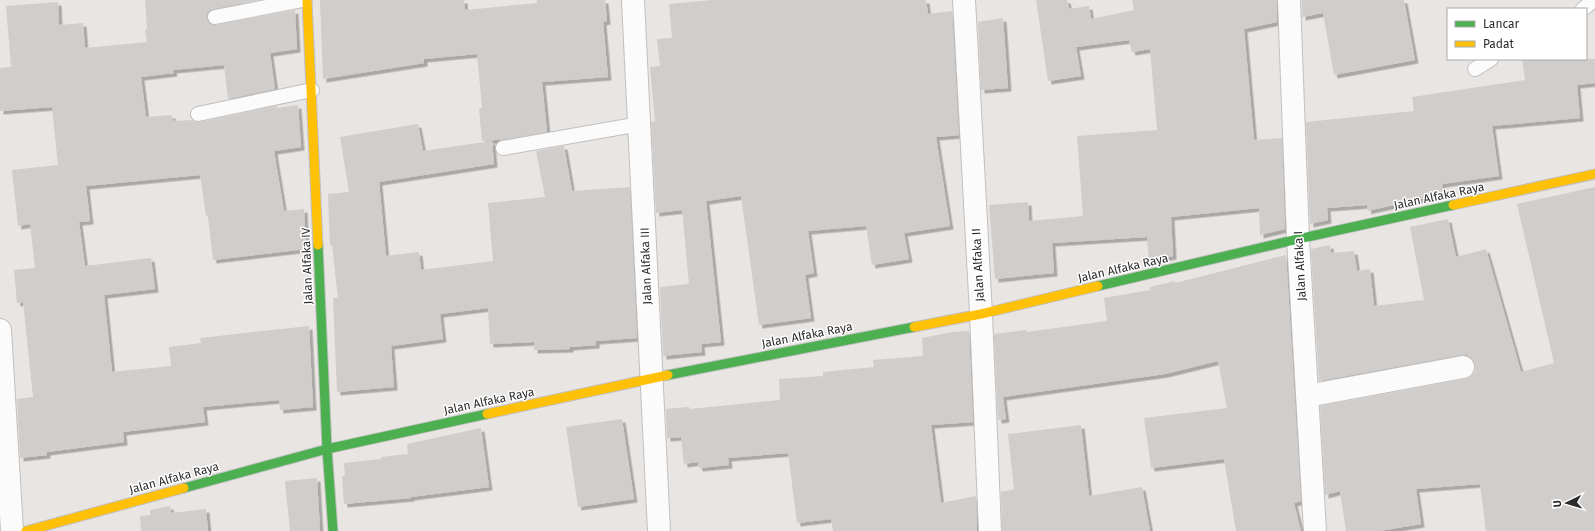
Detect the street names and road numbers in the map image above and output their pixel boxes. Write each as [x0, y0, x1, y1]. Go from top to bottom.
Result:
street label: Jalan Alfaka Raya [1392, 180, 1486, 212]
street label: Jalan Alfaka IV [299, 227, 315, 305]
street label: Jalan Alfaka III [638, 227, 654, 305]
street label: Jalan Alfaka II [969, 228, 987, 302]
street label: Jalan Alfaka I [1291, 231, 1309, 301]
street label: Jalan Alfaka Raya [1076, 251, 1170, 285]
street label: Jalan Alfaka Raya [760, 319, 854, 351]
street label: Jalan Alfaka Raya [442, 385, 536, 417]
street label: Jalan Alfaka Raya [128, 459, 220, 497]

